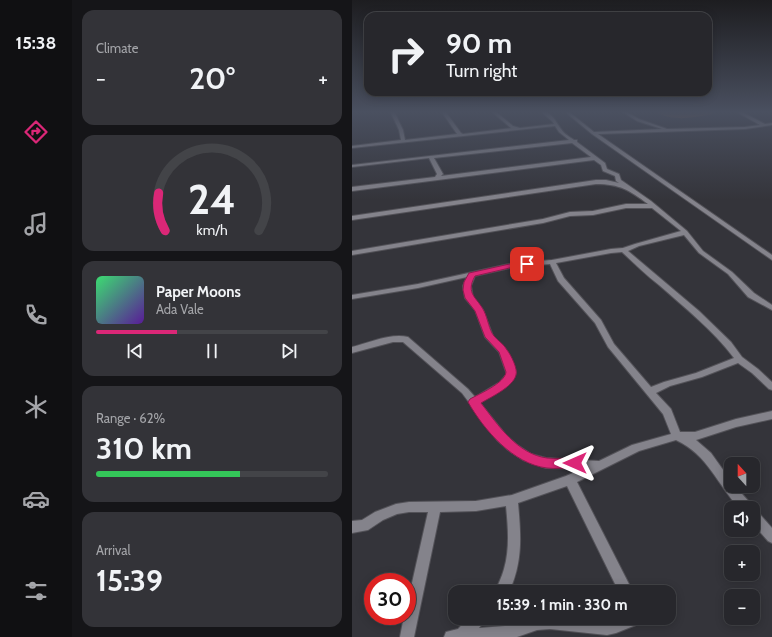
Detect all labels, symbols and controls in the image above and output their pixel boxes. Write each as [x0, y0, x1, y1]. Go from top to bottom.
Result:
text: 90 m [446, 26, 512, 60]
icon: right [380, 28, 432, 80]
text: 15:38 [16, 32, 56, 54]
text: Climate [96, 40, 138, 56]
text: 20° [189, 60, 235, 97]
text: Turn right [446, 60, 517, 82]
text: − [96, 65, 106, 92]
text: + [318, 65, 328, 92]
icon: directions [22, 118, 50, 146]
text: 24 [188, 174, 236, 224]
icon: music [22, 210, 50, 238]
text: km/h [196, 221, 228, 239]
pin [510, 247, 544, 281]
icon: arrive [516, 253, 538, 275]
text: Paper Moons [156, 283, 241, 301]
icon: phone [22, 301, 50, 329]
text: Ada Vale [156, 301, 204, 317]
icon: previous [124, 340, 146, 362]
icon: pause [201, 340, 223, 362]
icon: next [278, 340, 300, 362]
icon: climate [22, 393, 50, 421]
text: Range · 62% [96, 410, 165, 426]
text: 310 km [96, 430, 192, 467]
position arrow [554, 442, 596, 484]
north arrow [724, 457, 760, 493]
map controls [724, 457, 760, 625]
icon: car [22, 485, 50, 513]
button: sound [724, 501, 760, 537]
text: Arrival [96, 542, 131, 558]
button: + [724, 545, 760, 581]
text: 15:39 [96, 562, 163, 599]
speed limit sign: 30 [364, 573, 416, 625]
icon: filters [22, 577, 50, 605]
button: − [724, 589, 760, 625]
text: 15:39 · 1 min · 330 m [497, 596, 627, 614]

